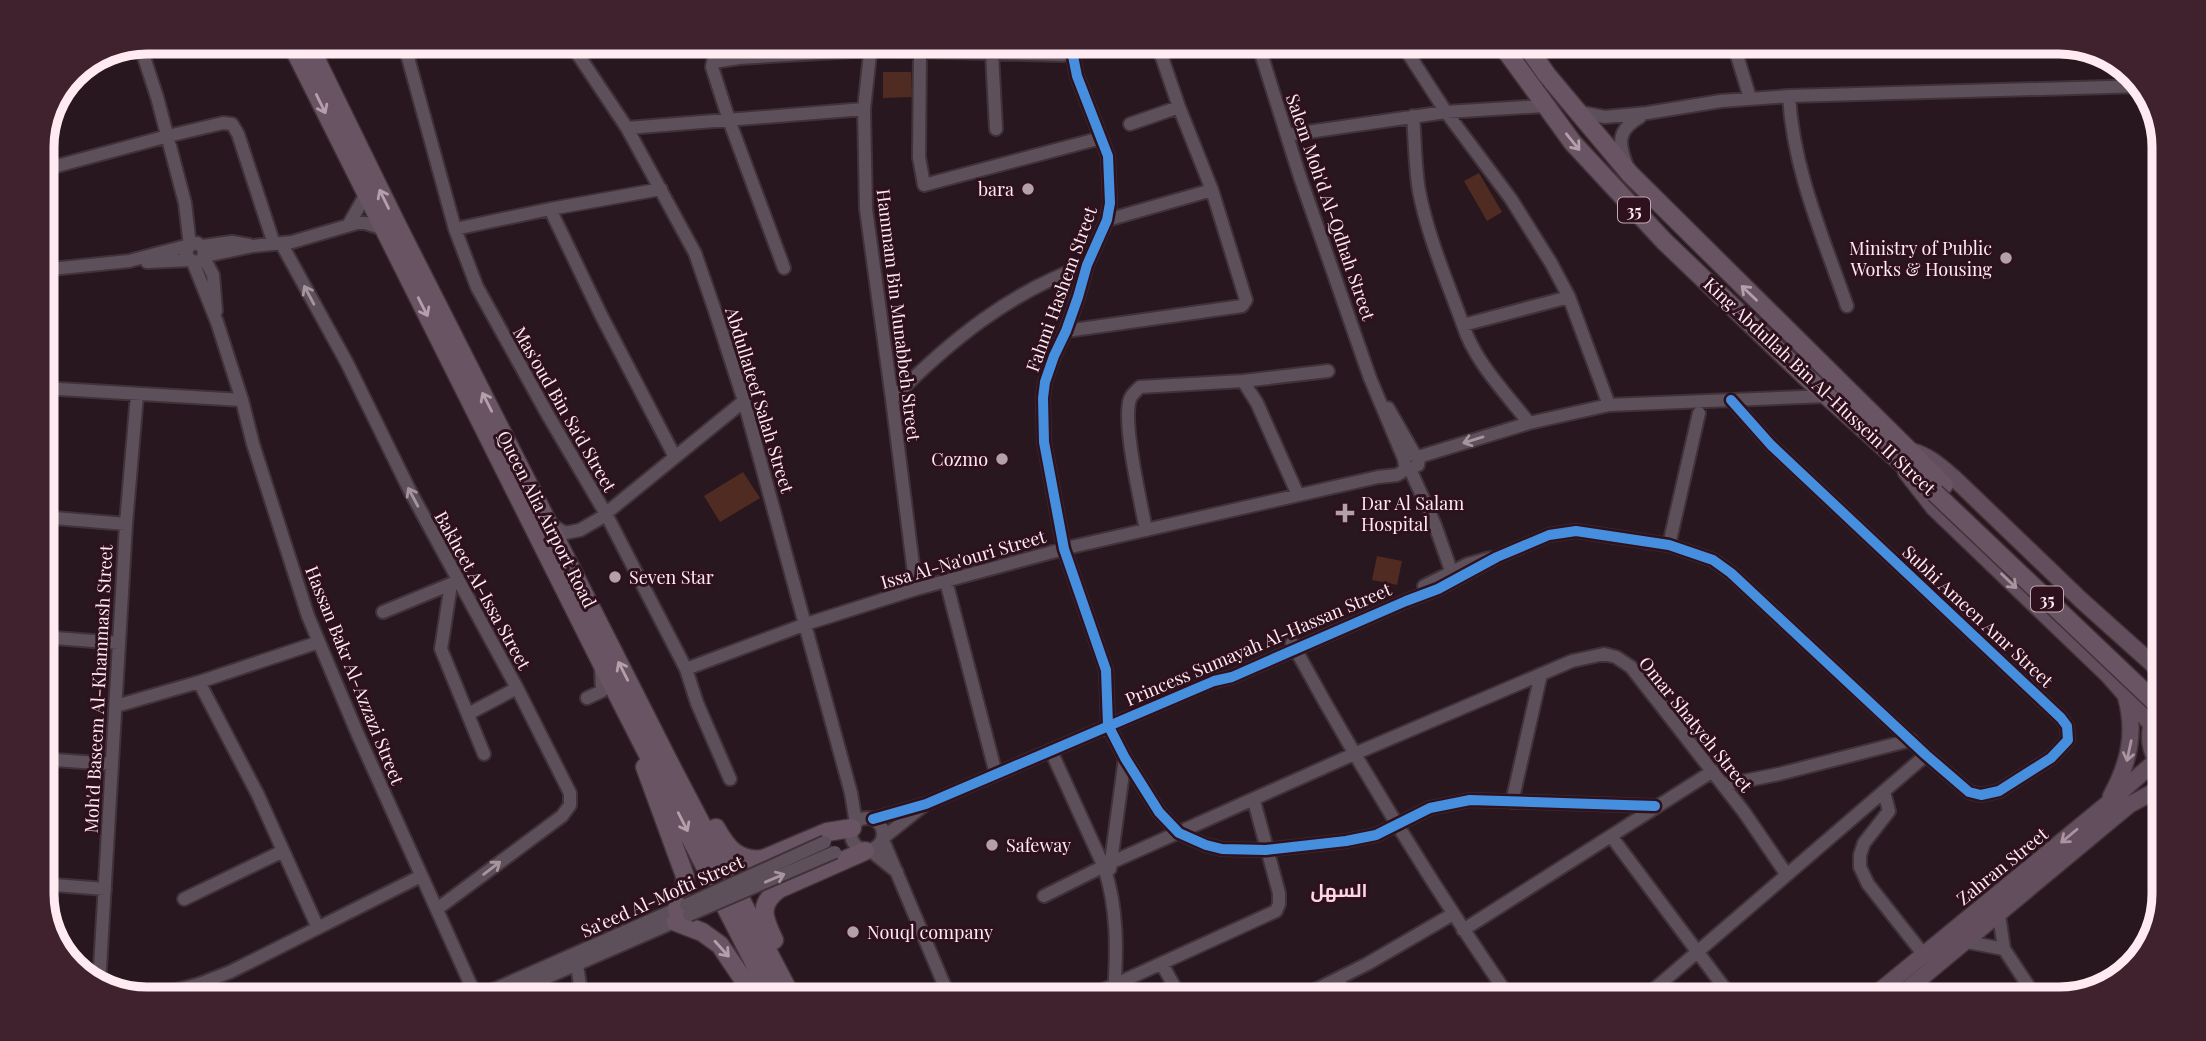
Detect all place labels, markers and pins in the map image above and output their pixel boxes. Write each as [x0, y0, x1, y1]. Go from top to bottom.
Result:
place label: bara [978, 177, 1014, 201]
marker: bara [1020, 181, 1036, 197]
place label: Ministry of Public Works & Housing [1849, 236, 1992, 281]
marker: Ministry of Public Works & Housing [1998, 250, 2014, 266]
place label: Cozmo [931, 447, 988, 471]
marker: Cozmo [994, 451, 1010, 467]
place label: Dar Al Salam Hospital [1361, 491, 1464, 536]
marker: Dar Al Salam Hospital [1335, 503, 1355, 523]
place label: Seven Star [629, 565, 714, 589]
marker: Seven Star [607, 569, 623, 585]
place label: Safeway [1006, 833, 1071, 857]
marker: Safeway [984, 837, 1000, 853]
place label: Nouql company [867, 920, 993, 944]
marker: Nouql company [845, 924, 861, 940]

